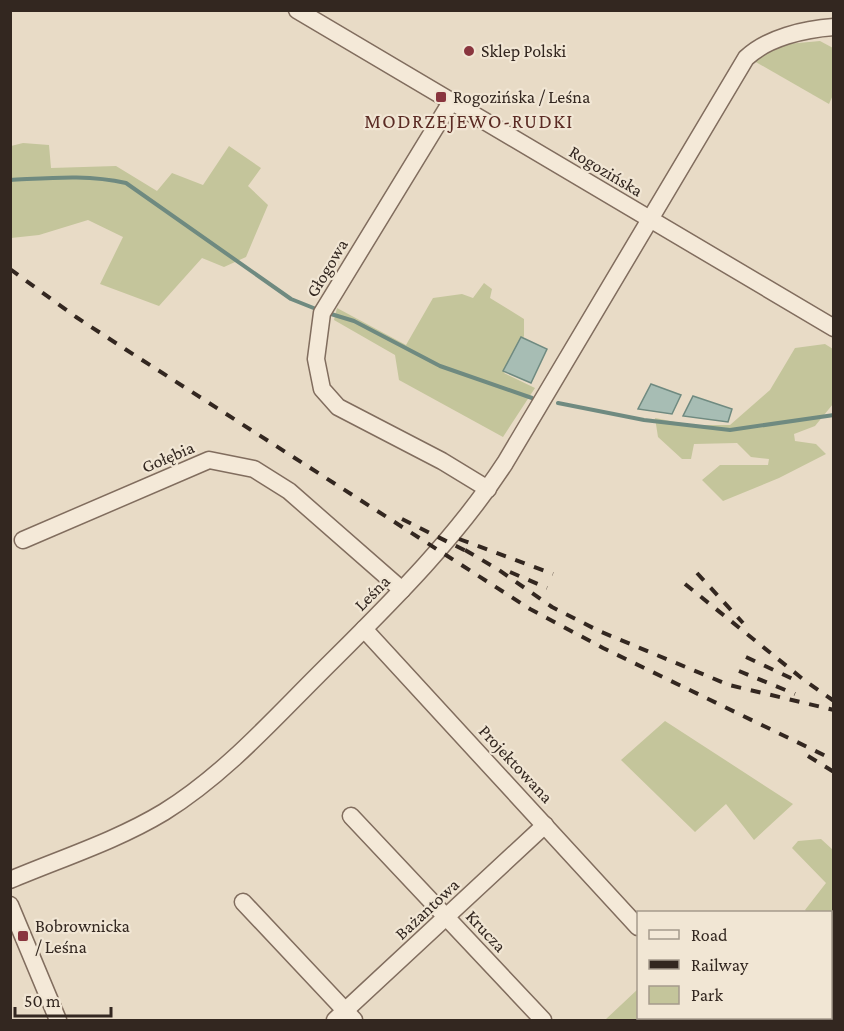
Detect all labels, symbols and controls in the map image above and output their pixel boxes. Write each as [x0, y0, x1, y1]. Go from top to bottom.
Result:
place label: Sklep Polski [481, 41, 566, 61]
marker: Sklep Polski [462, 44, 476, 58]
place label: Rogozińska / Leśna [453, 87, 590, 107]
marker: Rogozińska / Leśna [434, 90, 448, 104]
district label: MODRZEJEWO-RUDKI [364, 110, 574, 133]
street label: Rogozińska [566, 141, 646, 201]
street label: Głogowa [302, 235, 352, 301]
street label: Gołębia [139, 437, 197, 477]
street label: Leśna [350, 571, 394, 615]
street label: Projektowana [474, 721, 557, 808]
street label: Bażantowa [391, 874, 463, 944]
street label: Krucza [462, 906, 510, 956]
legend [637, 911, 832, 1019]
place label: Bobrownicka / Leśna [35, 916, 130, 957]
text: Road [691, 925, 728, 945]
marker: Bobrownicka / Leśna [16, 929, 30, 943]
text: Railway [691, 955, 749, 975]
scale bar [15, 980, 111, 1018]
text: Park [691, 985, 723, 1005]
text: 50 m [24, 991, 61, 1011]

